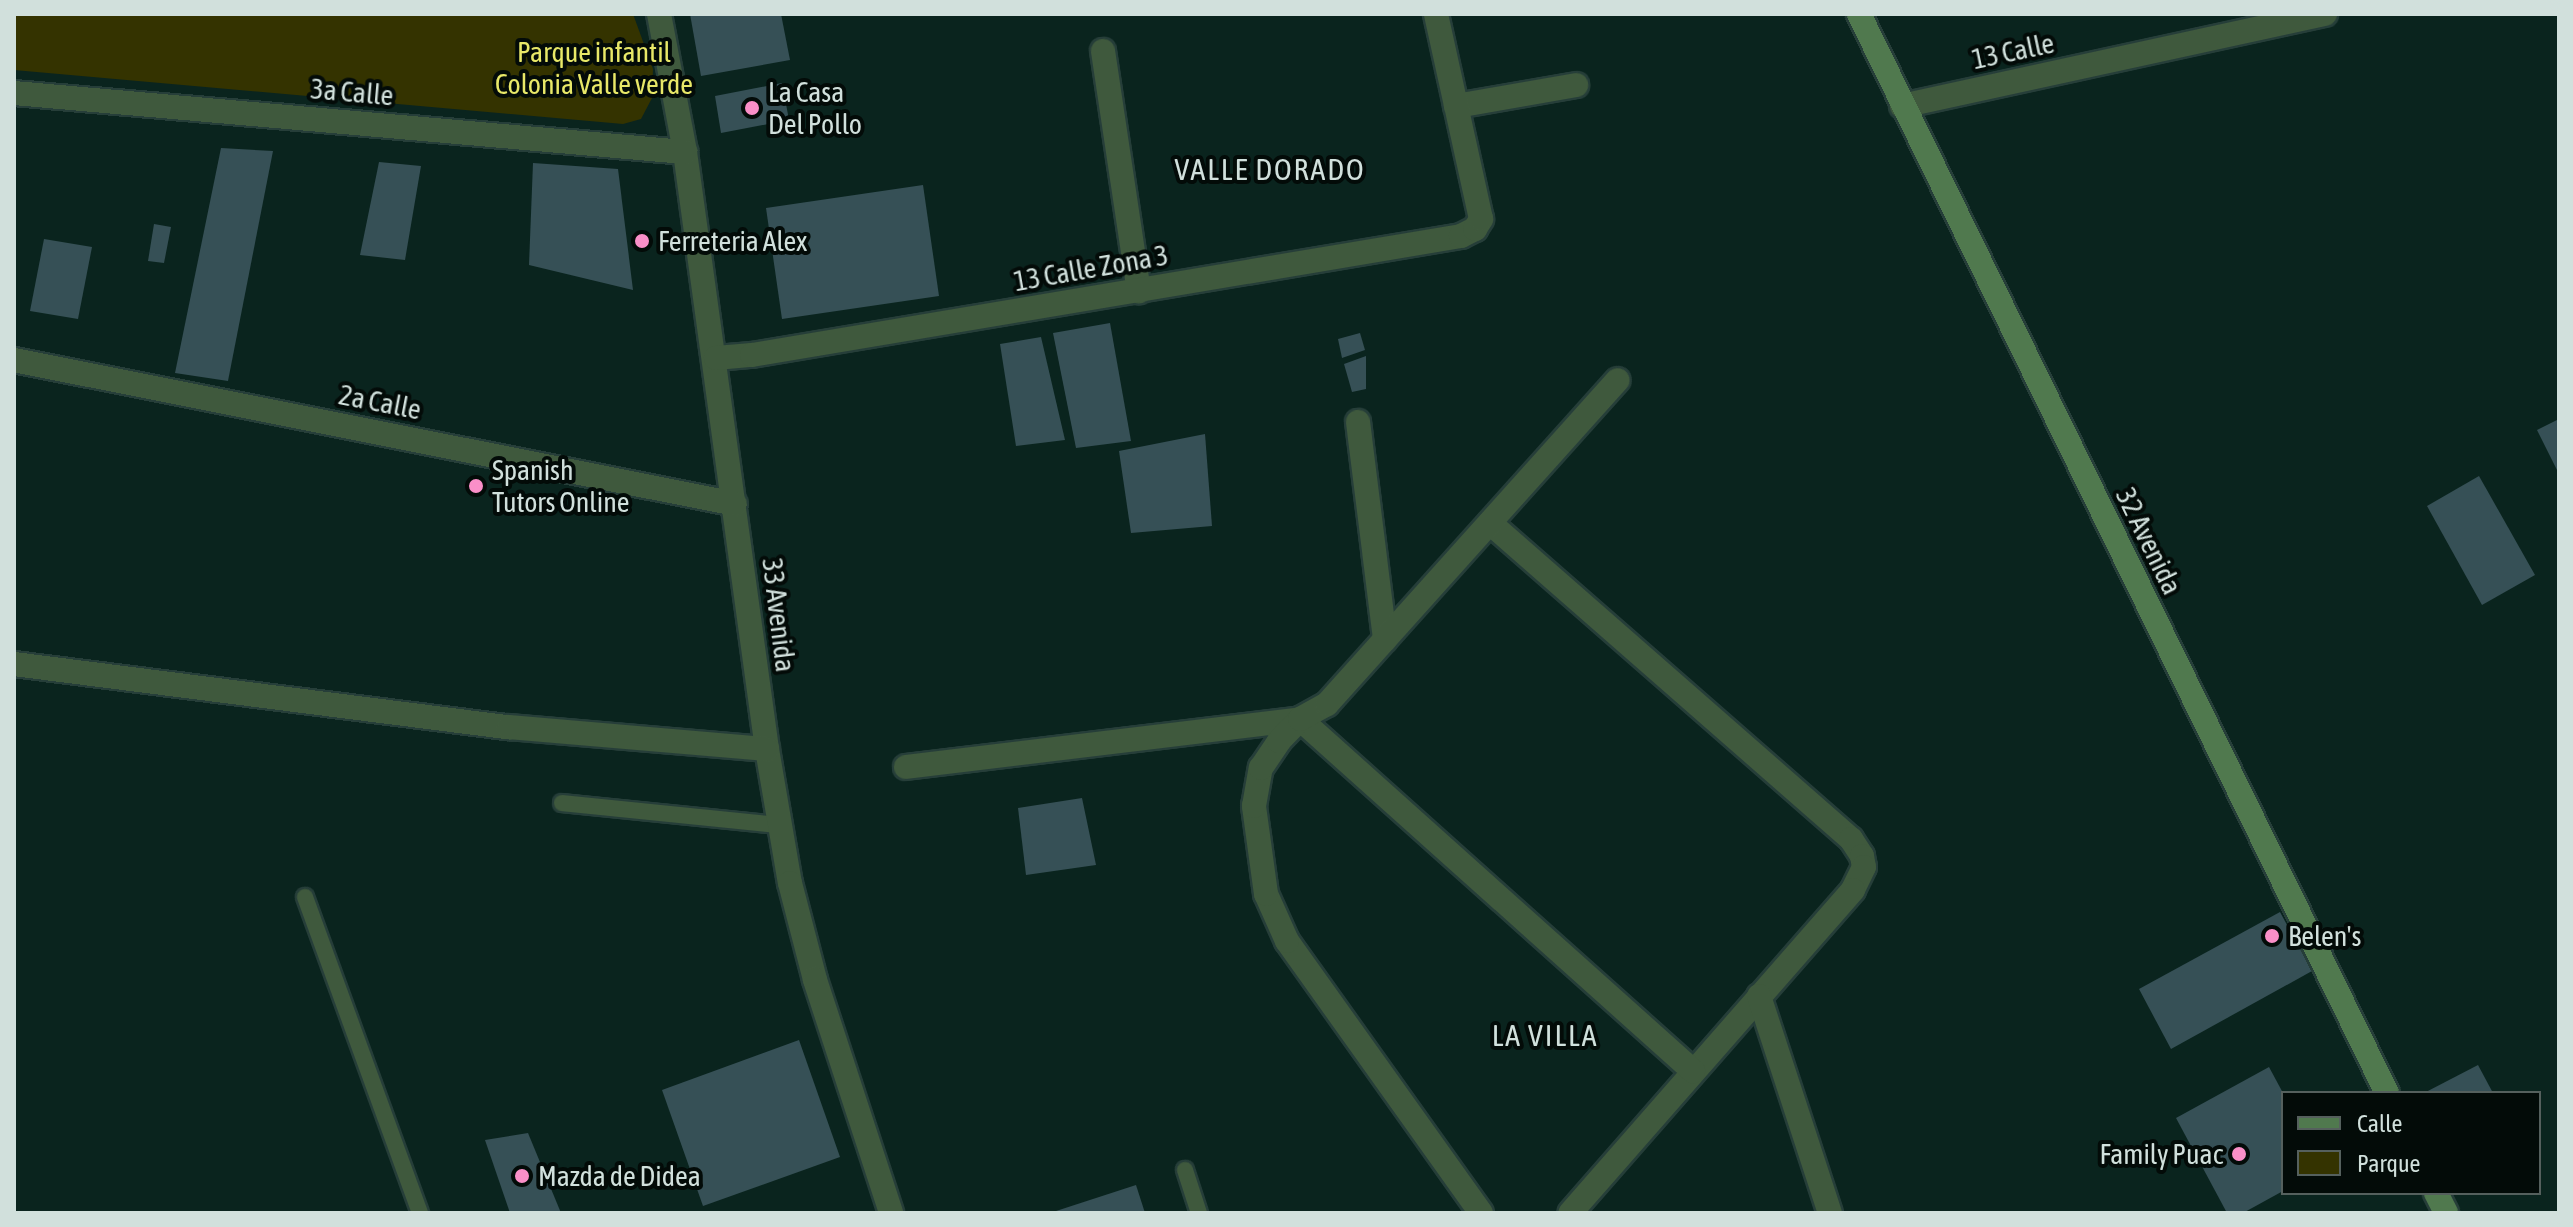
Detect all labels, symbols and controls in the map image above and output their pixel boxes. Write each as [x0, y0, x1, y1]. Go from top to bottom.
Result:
street label: 13 Calle [1969, 26, 2057, 76]
park label: Parque infantil Colonia Valle verde [495, 35, 693, 101]
street label: 3a Calle [309, 72, 395, 112]
place label: La Casa Del Pollo [768, 75, 862, 141]
marker: La Casa Del Pollo [743, 99, 761, 117]
district label: VALLE DORADO [1174, 151, 1366, 187]
place label: Ferreteria Alex [658, 224, 807, 258]
marker: Ferreteria Alex [633, 232, 651, 250]
street label: 13 Calle Zona 3 [1011, 238, 1171, 298]
street label: 2a Calle [336, 378, 424, 426]
place label: Spanish Tutors Online [492, 453, 629, 519]
marker: Spanish Tutors Online [467, 477, 485, 495]
street label: 32 Avenida [2109, 482, 2189, 600]
street label: 33 Avenida [755, 556, 803, 674]
place label: Belen's [2288, 919, 2361, 953]
marker: Belen's [2263, 927, 2281, 945]
district label: LA VILLA [1492, 1017, 1598, 1053]
legend [2281, 1091, 2541, 1195]
text: Calle [2357, 1110, 2402, 1137]
place label: Family Puac [2100, 1137, 2223, 1171]
marker: Family Puac [2230, 1145, 2248, 1163]
text: Parque [2357, 1150, 2420, 1177]
place label: Mazda de Didea [538, 1159, 701, 1193]
marker: Mazda de Didea [513, 1167, 531, 1185]

